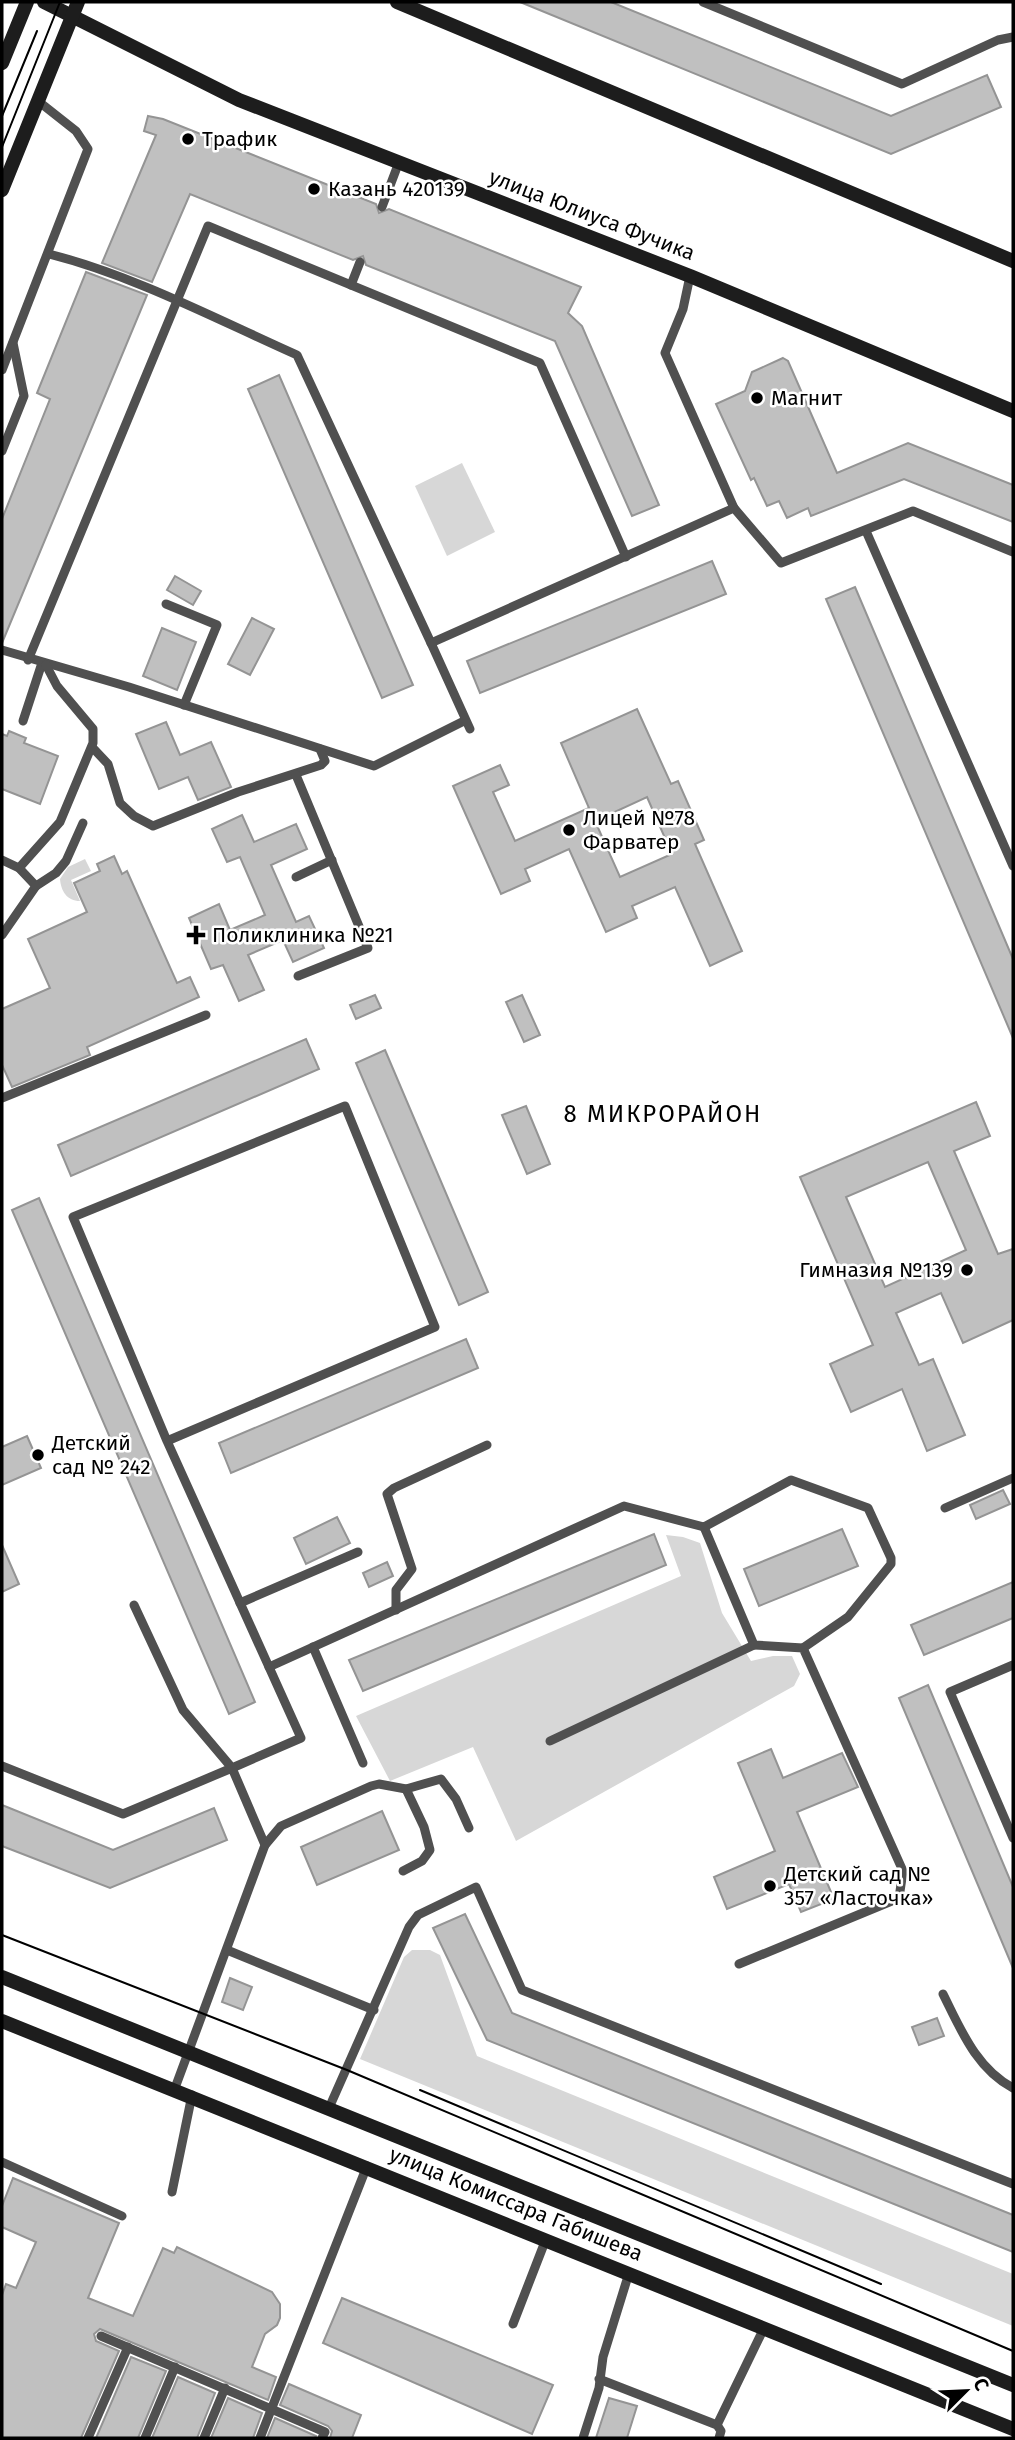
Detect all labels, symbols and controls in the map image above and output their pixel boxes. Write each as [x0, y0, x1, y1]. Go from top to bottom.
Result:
place label: Трафик [202, 126, 277, 152]
marker: Трафик [180, 131, 196, 147]
street label: улица Юлиуса Фучика [485, 164, 699, 266]
place label: Казань 420139 [328, 176, 465, 202]
marker: Казань 420139 [306, 181, 322, 197]
place label: Магнит [771, 385, 843, 411]
marker: Магнит [749, 390, 765, 406]
place label: Лицей №78 Фарватер [583, 805, 695, 855]
marker: Лицей №78 Фарватер [561, 822, 577, 838]
place label: Поликлиника №21 [212, 922, 394, 948]
marker: Поликлиника №21 [186, 925, 206, 945]
district label: 8 МИКРОРАЙОН [564, 1100, 762, 1128]
place label: Гимназия №139 [799, 1257, 953, 1283]
marker: Гимназия №139 [959, 1262, 975, 1278]
place label: Детский сад № 242 [51, 1430, 151, 1480]
marker: Детский сад № 242 [30, 1447, 46, 1463]
place label: Детский сад № 357 «Ласточка» [783, 1861, 933, 1911]
marker: Детский сад № 357 «Ласточка» [762, 1878, 778, 1894]
street label: улица Комиссара Габишева [385, 2141, 647, 2267]
north arrow [931, 2356, 1001, 2426]
text: С [968, 2375, 994, 2394]

